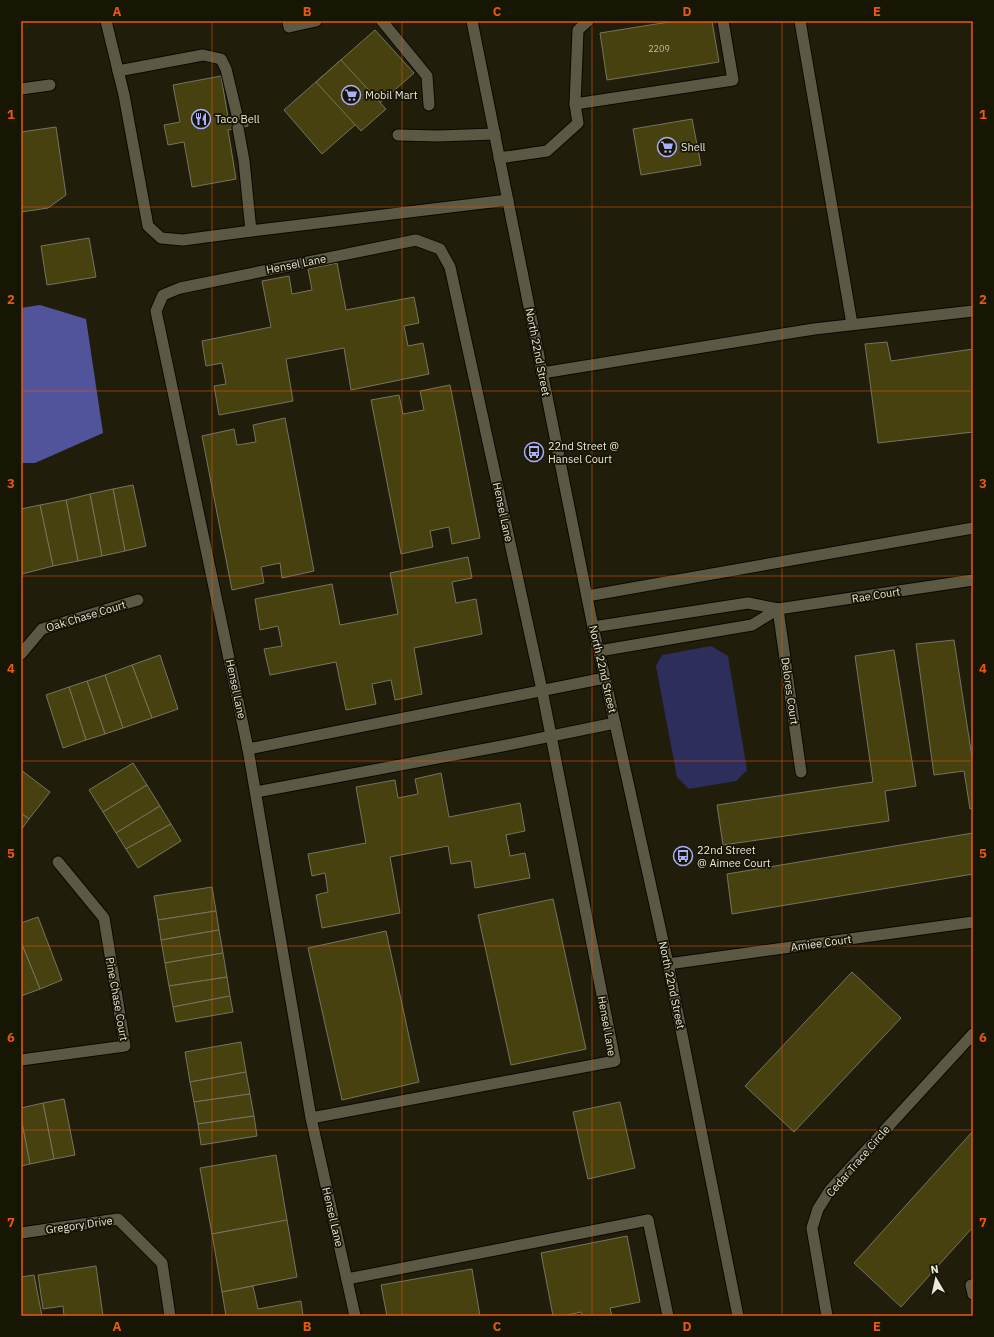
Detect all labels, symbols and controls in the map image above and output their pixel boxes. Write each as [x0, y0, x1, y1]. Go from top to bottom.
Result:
text: A [113, 3, 122, 20]
text: B [303, 3, 312, 20]
text: C [493, 3, 502, 20]
text: D [682, 3, 692, 20]
text: E [873, 3, 881, 20]
house number: 2209 [648, 43, 670, 54]
supermarket icon: Mobil Mart [340, 84, 362, 106]
place label: Mobil Mart [365, 88, 418, 102]
text: 1 [7, 106, 15, 123]
text: 1 [979, 106, 987, 123]
restaurant icon: Taco Bell [190, 108, 212, 130]
place label: Taco Bell [215, 112, 260, 126]
supermarket icon: Shell [656, 136, 678, 158]
place label: Shell [681, 140, 706, 154]
street label: Hensel Lane [265, 251, 327, 277]
text: 2 [7, 291, 15, 308]
text: 2 [979, 291, 987, 308]
street label: North 22nd Street [523, 307, 553, 397]
place label: 22nd Street @ Hansel Court [548, 439, 619, 466]
bus stop icon: 22nd Street @ Hansel Court [523, 441, 545, 463]
text: 3 [7, 475, 15, 492]
text: 3 [979, 475, 987, 492]
street label: Hensel Lane [490, 481, 516, 543]
street label: Rae Court [851, 584, 901, 606]
street label: Oak Chase Court [45, 597, 127, 635]
street label: North 22nd Street [586, 624, 620, 714]
street label: Delores Court [778, 656, 802, 726]
street label: Hensel Lane [223, 658, 249, 720]
text: 4 [7, 660, 15, 677]
text: 4 [979, 660, 987, 677]
place label: 22nd Street @ Aimee Court [697, 843, 771, 870]
text: 5 [7, 845, 15, 862]
bus stop icon: 22nd Street @ Aimee Court [672, 845, 694, 867]
text: 5 [979, 845, 987, 862]
street label: Amiee Court [790, 932, 852, 954]
street label: North 22nd Street [656, 940, 688, 1030]
street label: Pine Chase Court [103, 956, 131, 1042]
street label: Hensel Lane [595, 995, 619, 1057]
text: 6 [7, 1029, 15, 1046]
text: 6 [979, 1029, 987, 1046]
street label: Cedar Trace Circle [823, 1123, 893, 1199]
street label: Hensel Lane [319, 1186, 347, 1248]
street label: Gregory Drive [45, 1213, 113, 1237]
text: 7 [7, 1214, 15, 1231]
text: 7 [979, 1214, 987, 1231]
north arrow [916, 1259, 956, 1299]
text: N [929, 1262, 939, 1277]
text: A [113, 1318, 122, 1335]
text: B [303, 1318, 312, 1335]
text: C [493, 1318, 502, 1335]
text: D [682, 1318, 692, 1335]
text: E [873, 1318, 881, 1335]

